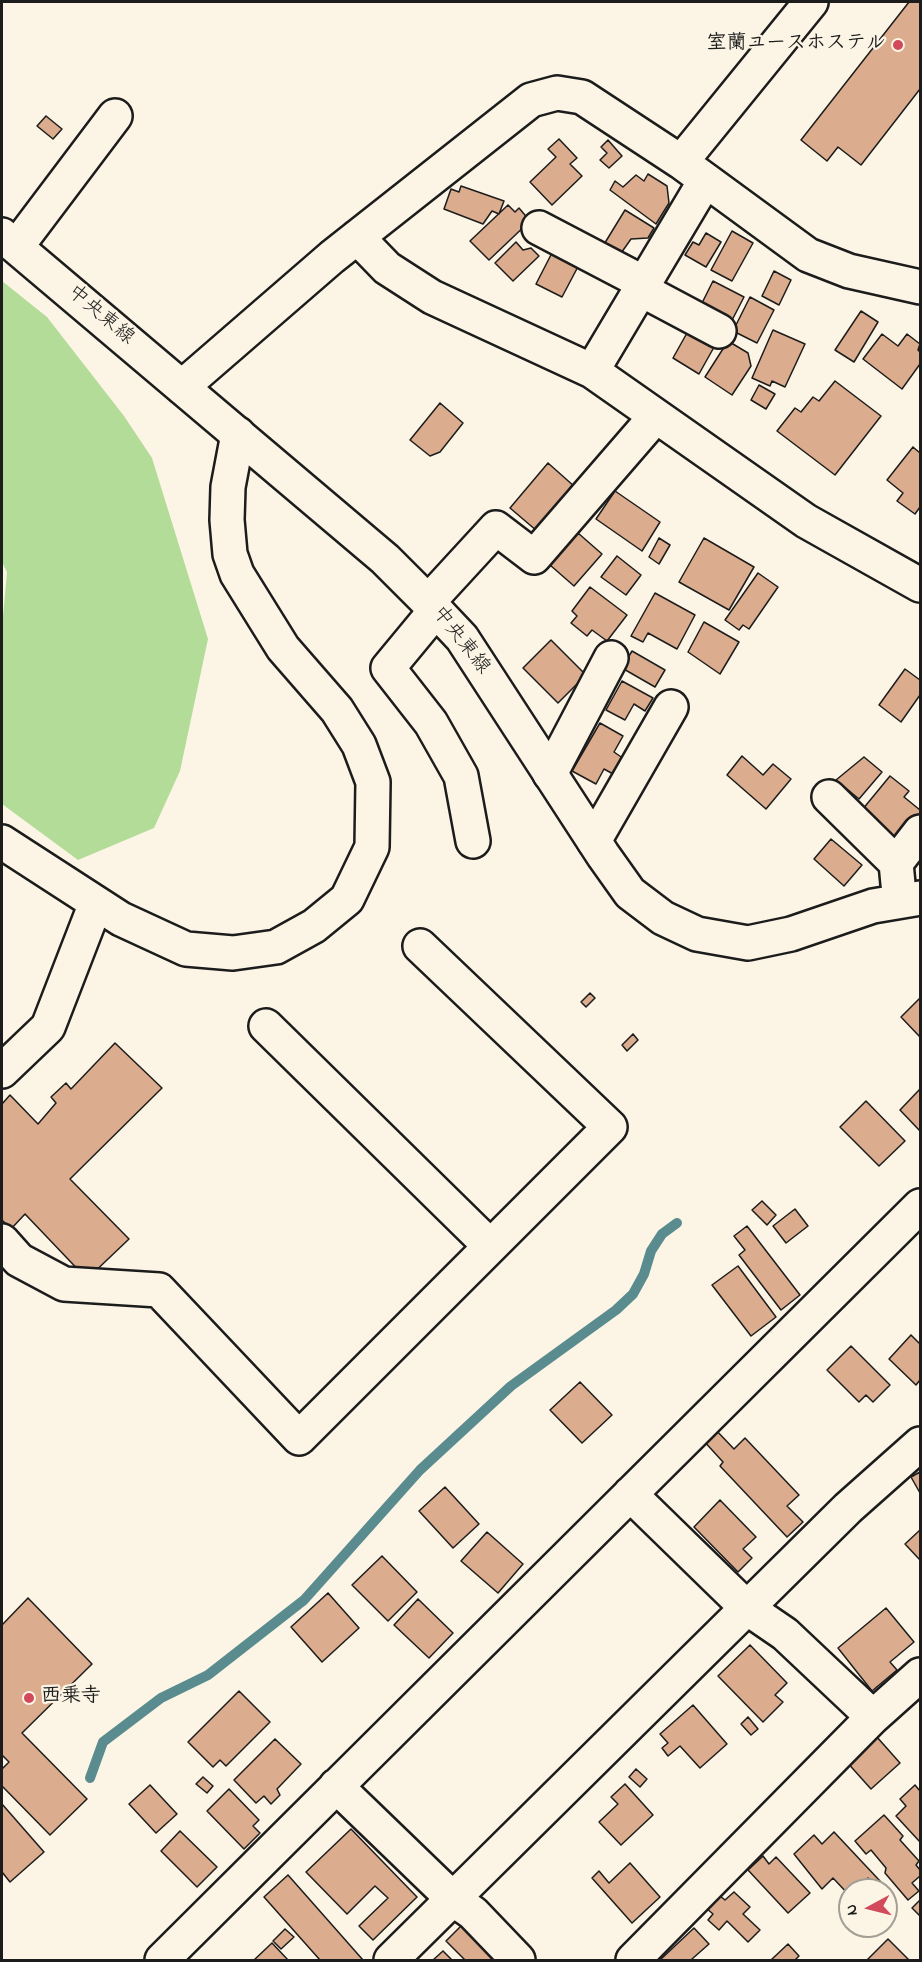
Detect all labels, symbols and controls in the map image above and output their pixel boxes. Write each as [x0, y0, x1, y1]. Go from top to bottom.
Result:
place label: 室蘭ユースホステル [707, 33, 886, 57]
marker: 室蘭ユースホステル [891, 38, 905, 52]
street label: 中央東線 [62, 281, 138, 351]
street label: 中央東線 [426, 602, 494, 680]
place label: 西乗寺 [41, 1686, 101, 1710]
marker: 西乗寺 [22, 1691, 36, 1705]
north arrow [838, 1878, 898, 1938]
text: N [840, 1903, 865, 1917]

